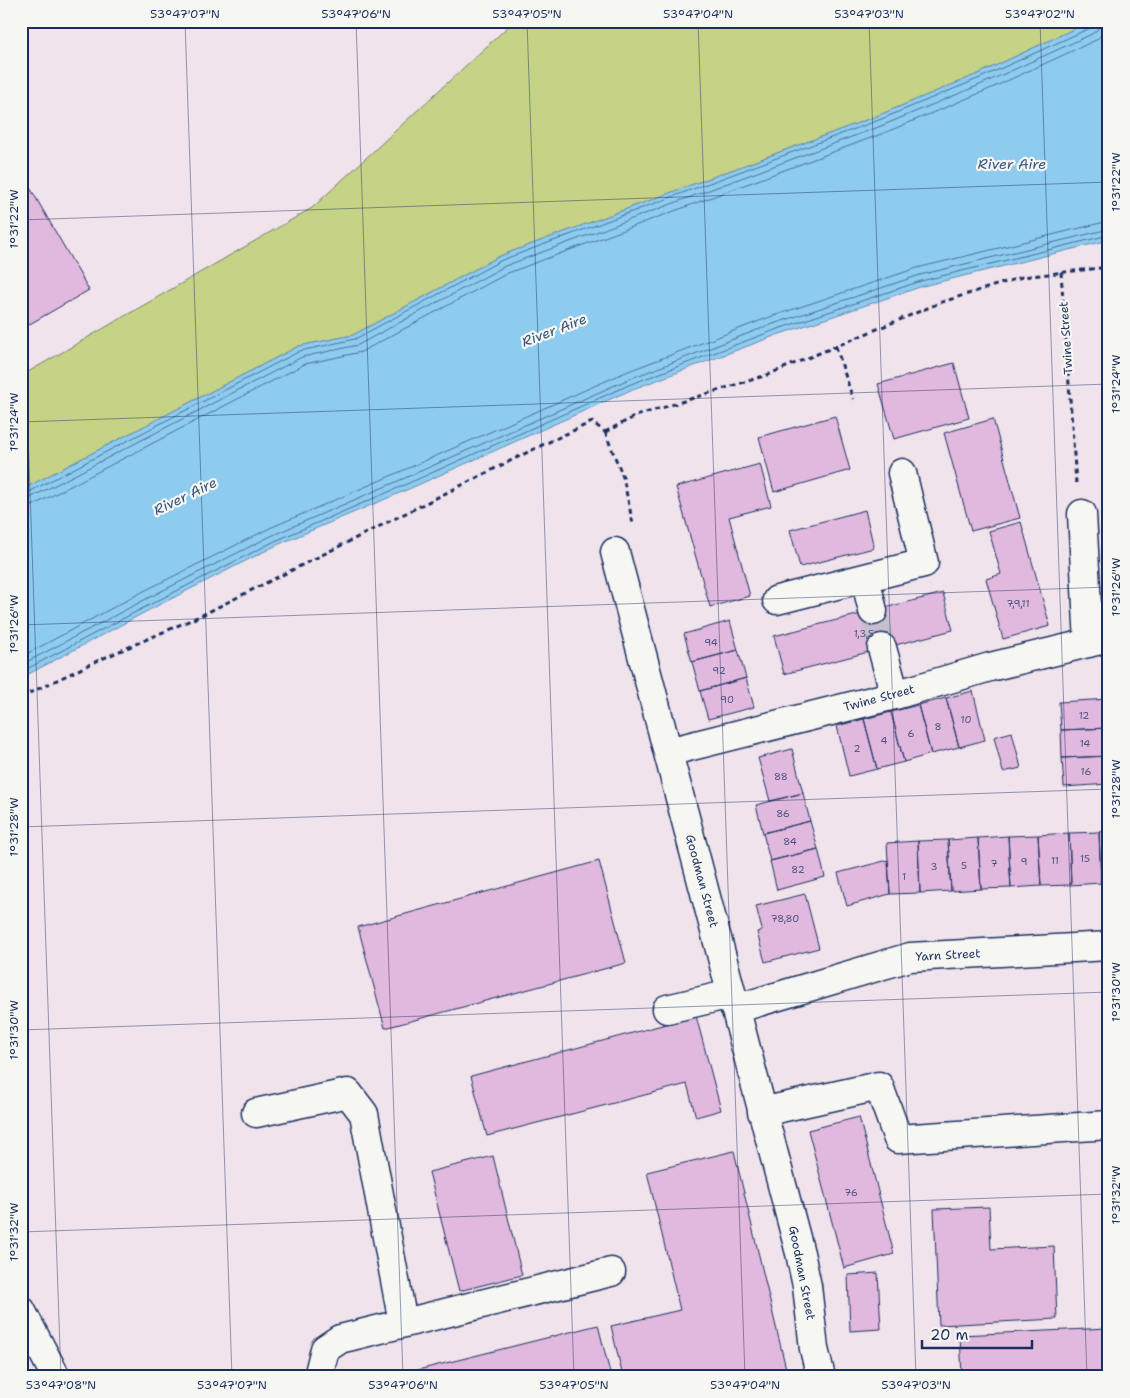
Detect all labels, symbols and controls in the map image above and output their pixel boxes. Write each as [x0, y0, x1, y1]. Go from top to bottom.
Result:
text: 53°47'07"N [150, 6, 220, 22]
text: 53°47'06"N [321, 6, 391, 22]
text: 53°47'05"N [492, 6, 562, 22]
text: 53°47'04"N [663, 6, 733, 22]
text: 53°47'03"N [834, 6, 904, 22]
text: 53°47'02"N [1005, 6, 1075, 22]
text: 1°31'22"W [1108, 152, 1124, 212]
water label: River Aire [978, 155, 1046, 173]
text: 1°31'22"W [6, 189, 22, 249]
street label: Twine Street [1055, 301, 1077, 375]
water label: River Aire [519, 309, 589, 351]
text: 1°31'24"W [1108, 354, 1124, 414]
text: 1°31'24"W [6, 392, 22, 452]
water label: River Aire [150, 473, 220, 519]
text: 1°31'26"W [1108, 558, 1124, 616]
text: 1°31'26"W [6, 595, 22, 653]
house number: 7,9,11 [1006, 597, 1030, 610]
house number: 1,3,5 [854, 627, 874, 640]
house number: 94 [704, 636, 718, 649]
house number: 92 [712, 664, 726, 677]
street label: Twine Street [842, 681, 916, 715]
house number: 90 [720, 693, 734, 706]
house number: 12 [1079, 709, 1089, 722]
house number: 10 [961, 713, 971, 726]
house number: 8 [935, 720, 942, 733]
house number: 6 [908, 727, 915, 740]
house number: 4 [881, 734, 888, 747]
house number: 14 [1080, 737, 1090, 750]
house number: 2 [854, 742, 861, 755]
text: 1°31'28"W [1108, 759, 1124, 819]
house number: 16 [1081, 765, 1091, 778]
house number: 88 [774, 770, 788, 783]
text: 1°31'28"W [6, 797, 22, 857]
house number: 86 [776, 807, 790, 820]
street label: Goodman Street [682, 833, 722, 929]
house number: 84 [783, 835, 797, 848]
house number: 15 [1080, 852, 1090, 865]
house number: 11 [1051, 854, 1059, 867]
house number: 9 [1021, 855, 1028, 868]
house number: 7 [991, 857, 998, 870]
house number: 5 [961, 859, 967, 872]
house number: 3 [931, 860, 938, 873]
house number: 82 [791, 863, 805, 876]
house number: 1 [902, 870, 906, 883]
house number: 78,80 [771, 912, 799, 925]
street label: Yarn Street [915, 945, 981, 965]
text: 1°31'30"W [1108, 962, 1124, 1022]
text: 1°31'30"W [6, 1000, 22, 1060]
text: 1°31'32"W [1108, 1165, 1124, 1225]
house number: 76 [844, 1186, 858, 1199]
text: 1°31'32"W [6, 1202, 22, 1262]
street label: Goodman Street [785, 1225, 819, 1321]
scale bar [922, 1318, 1032, 1350]
text: 20 m [930, 1325, 969, 1345]
text: 53°47'08"N [26, 1377, 96, 1393]
text: 53°47'07"N [197, 1377, 267, 1393]
text: 53°47'06"N [368, 1377, 438, 1393]
text: 53°47'05"N [539, 1377, 609, 1393]
text: 53°47'04"N [710, 1377, 780, 1393]
text: 53°47'03"N [881, 1377, 951, 1393]

